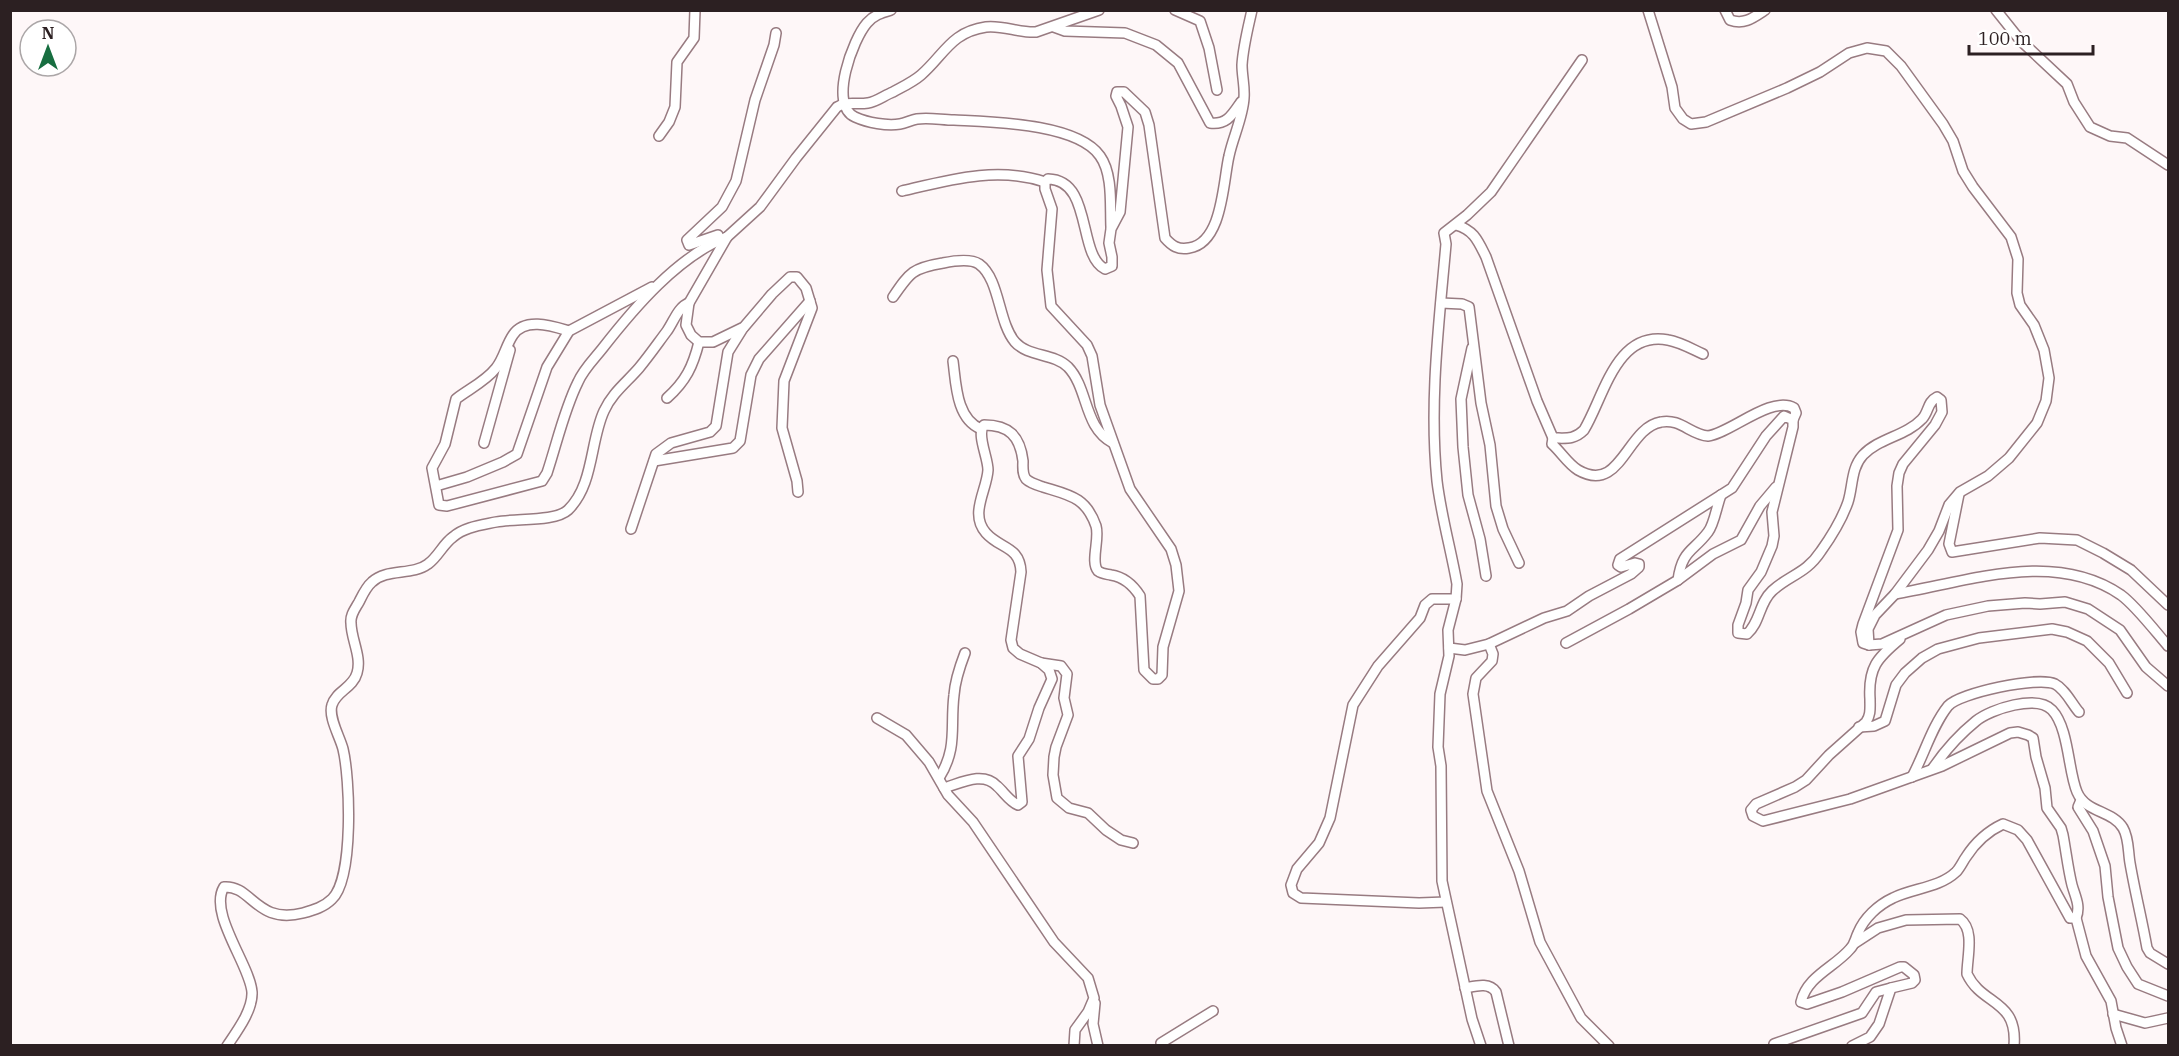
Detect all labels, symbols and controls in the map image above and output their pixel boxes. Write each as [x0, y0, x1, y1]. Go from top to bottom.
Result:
north arrow [18, 18, 78, 78]
scale bar [1969, 18, 2094, 56]
text: N [42, 23, 54, 43]
text: 100 m [1978, 27, 2032, 50]

